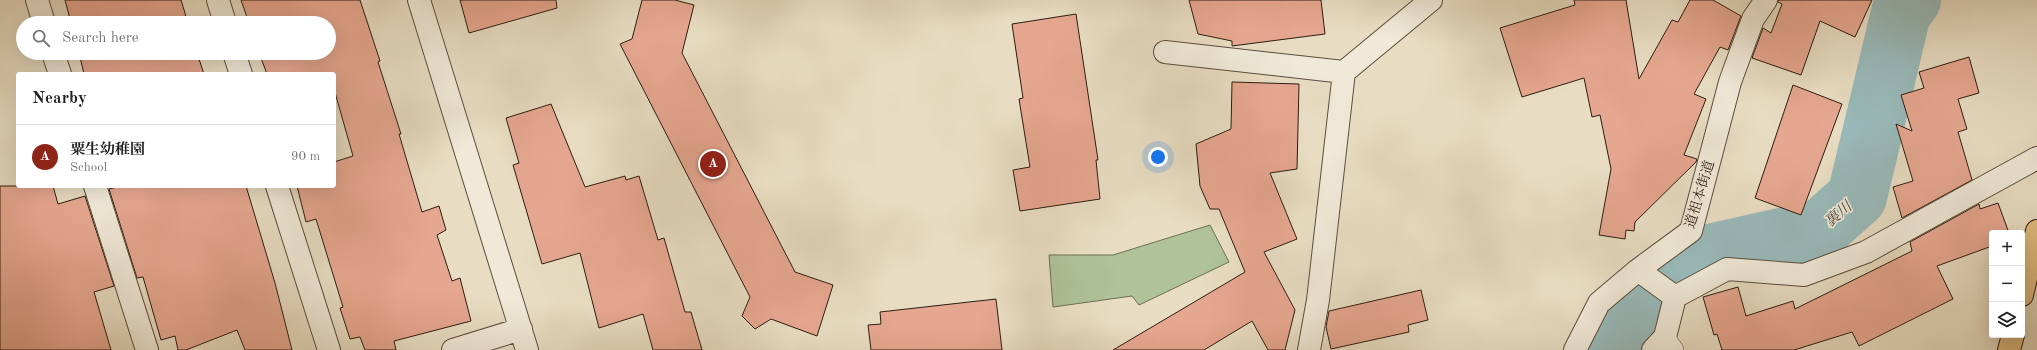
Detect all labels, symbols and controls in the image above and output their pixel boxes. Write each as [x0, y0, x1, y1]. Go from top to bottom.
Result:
search box [16, 16, 336, 60]
icon: search [30, 27, 52, 49]
text: Search here [62, 31, 139, 46]
text: Nearby [32, 90, 87, 107]
text: 粟生幼稚園 [70, 143, 145, 158]
your location [1148, 147, 1168, 167]
pin: A [700, 149, 726, 179]
text: A [40, 150, 50, 163]
text: 90 m [291, 150, 320, 163]
street label: 道祖本街道 [1682, 158, 1717, 230]
text: School [70, 161, 107, 174]
water label: 裏川 [1821, 197, 1857, 231]
map controls [1989, 230, 2025, 338]
button: + [1989, 230, 2025, 266]
button: − [1989, 266, 2025, 302]
button: layers [1989, 302, 2025, 338]

